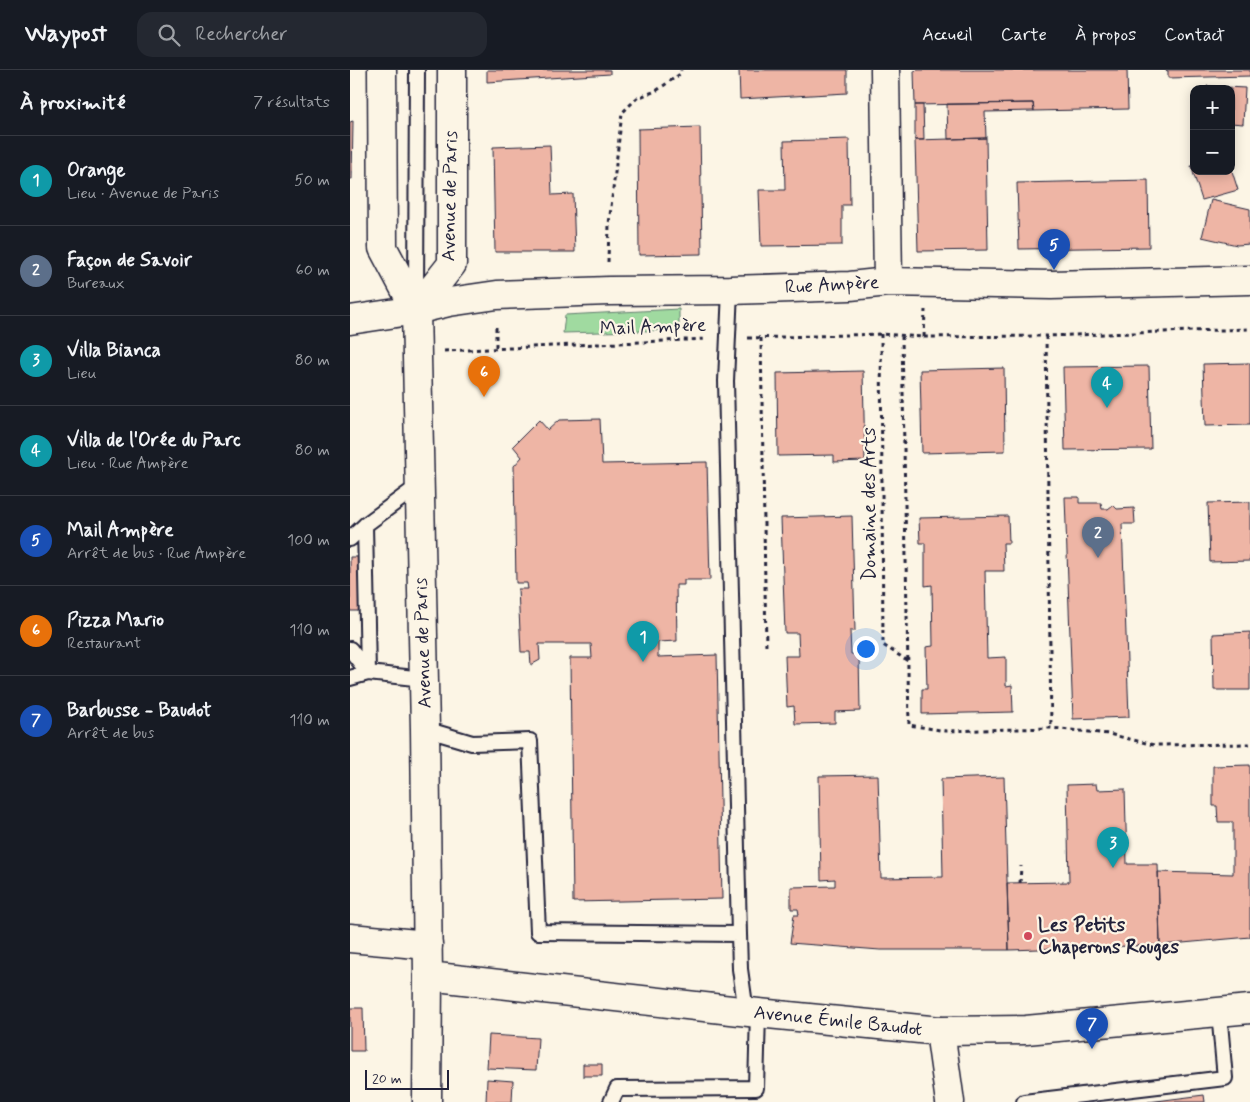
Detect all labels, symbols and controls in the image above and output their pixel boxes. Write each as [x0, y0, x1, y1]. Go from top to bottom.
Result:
search box [137, 12, 487, 57]
text: Waypost [25, 19, 107, 50]
icon: search [155, 21, 183, 49]
text: Rechercher [195, 22, 288, 47]
text: Accueil [922, 23, 973, 47]
text: Carte [1001, 23, 1047, 47]
text: À propos [1075, 23, 1136, 47]
text: Contact [1164, 23, 1225, 47]
map controls [1190, 85, 1235, 175]
button: + [1190, 85, 1235, 130]
text: À proximité [20, 89, 126, 117]
text: 7 résultats [253, 92, 330, 113]
street label: Avenue de Paris [436, 130, 464, 262]
button: − [1190, 130, 1235, 175]
text: Orange [67, 158, 125, 183]
text: 1 [32, 170, 40, 191]
text: 50 m [294, 170, 330, 191]
text: Lieu · Avenue de Paris [67, 183, 219, 204]
pin: 5 [1038, 229, 1070, 270]
text: Façon de Savoir [67, 248, 192, 273]
text: 2 [32, 260, 40, 281]
text: 60 m [296, 260, 330, 281]
street label: Rue Ampère [784, 270, 880, 300]
text: Bureaux [67, 273, 125, 294]
street label: Mail Ampère [599, 313, 707, 341]
text: Villa Bianca [67, 338, 161, 363]
text: 3 [32, 350, 40, 371]
text: 80 m [295, 350, 330, 371]
pin: 6 [468, 356, 500, 397]
text: Lieu [67, 363, 97, 384]
pin: 4 [1091, 367, 1123, 408]
street label: Domaine des Arts [857, 427, 882, 581]
text: Villa de l'Orée du Parc [67, 428, 241, 453]
text: 4 [31, 440, 41, 461]
text: 80 m [295, 440, 330, 461]
text: Lieu · Rue Ampère [67, 453, 188, 474]
pin: 2 [1082, 517, 1114, 558]
text: Mail Ampère [67, 518, 173, 543]
text: 5 [31, 530, 41, 551]
text: 100 m [287, 530, 330, 551]
text: Arrêt de bus · Rue Ampère [67, 543, 246, 564]
street label: Avenue de Paris [408, 577, 438, 709]
text: Pizza Mario [67, 608, 164, 633]
text: 6 [32, 620, 40, 641]
text: 110 m [289, 620, 330, 641]
pin: 1 [627, 621, 659, 662]
text: Restaurant [67, 633, 141, 654]
your location [853, 636, 879, 662]
text: Barbusse - Baudot [67, 698, 211, 723]
text: 7 [31, 710, 41, 731]
text: 110 m [289, 710, 330, 731]
text: Arrêt de bus [67, 723, 154, 744]
pin: 3 [1097, 827, 1129, 868]
place label: Les Petits Chaperons Rouges [1038, 913, 1180, 961]
marker: Les Petits Chaperons Rouges [1022, 930, 1034, 942]
street label: Avenue Émile Baudot [753, 999, 924, 1042]
pin: 7 [1076, 1008, 1108, 1049]
scale bar [365, 1067, 449, 1090]
text: 20 m [372, 1070, 402, 1088]

